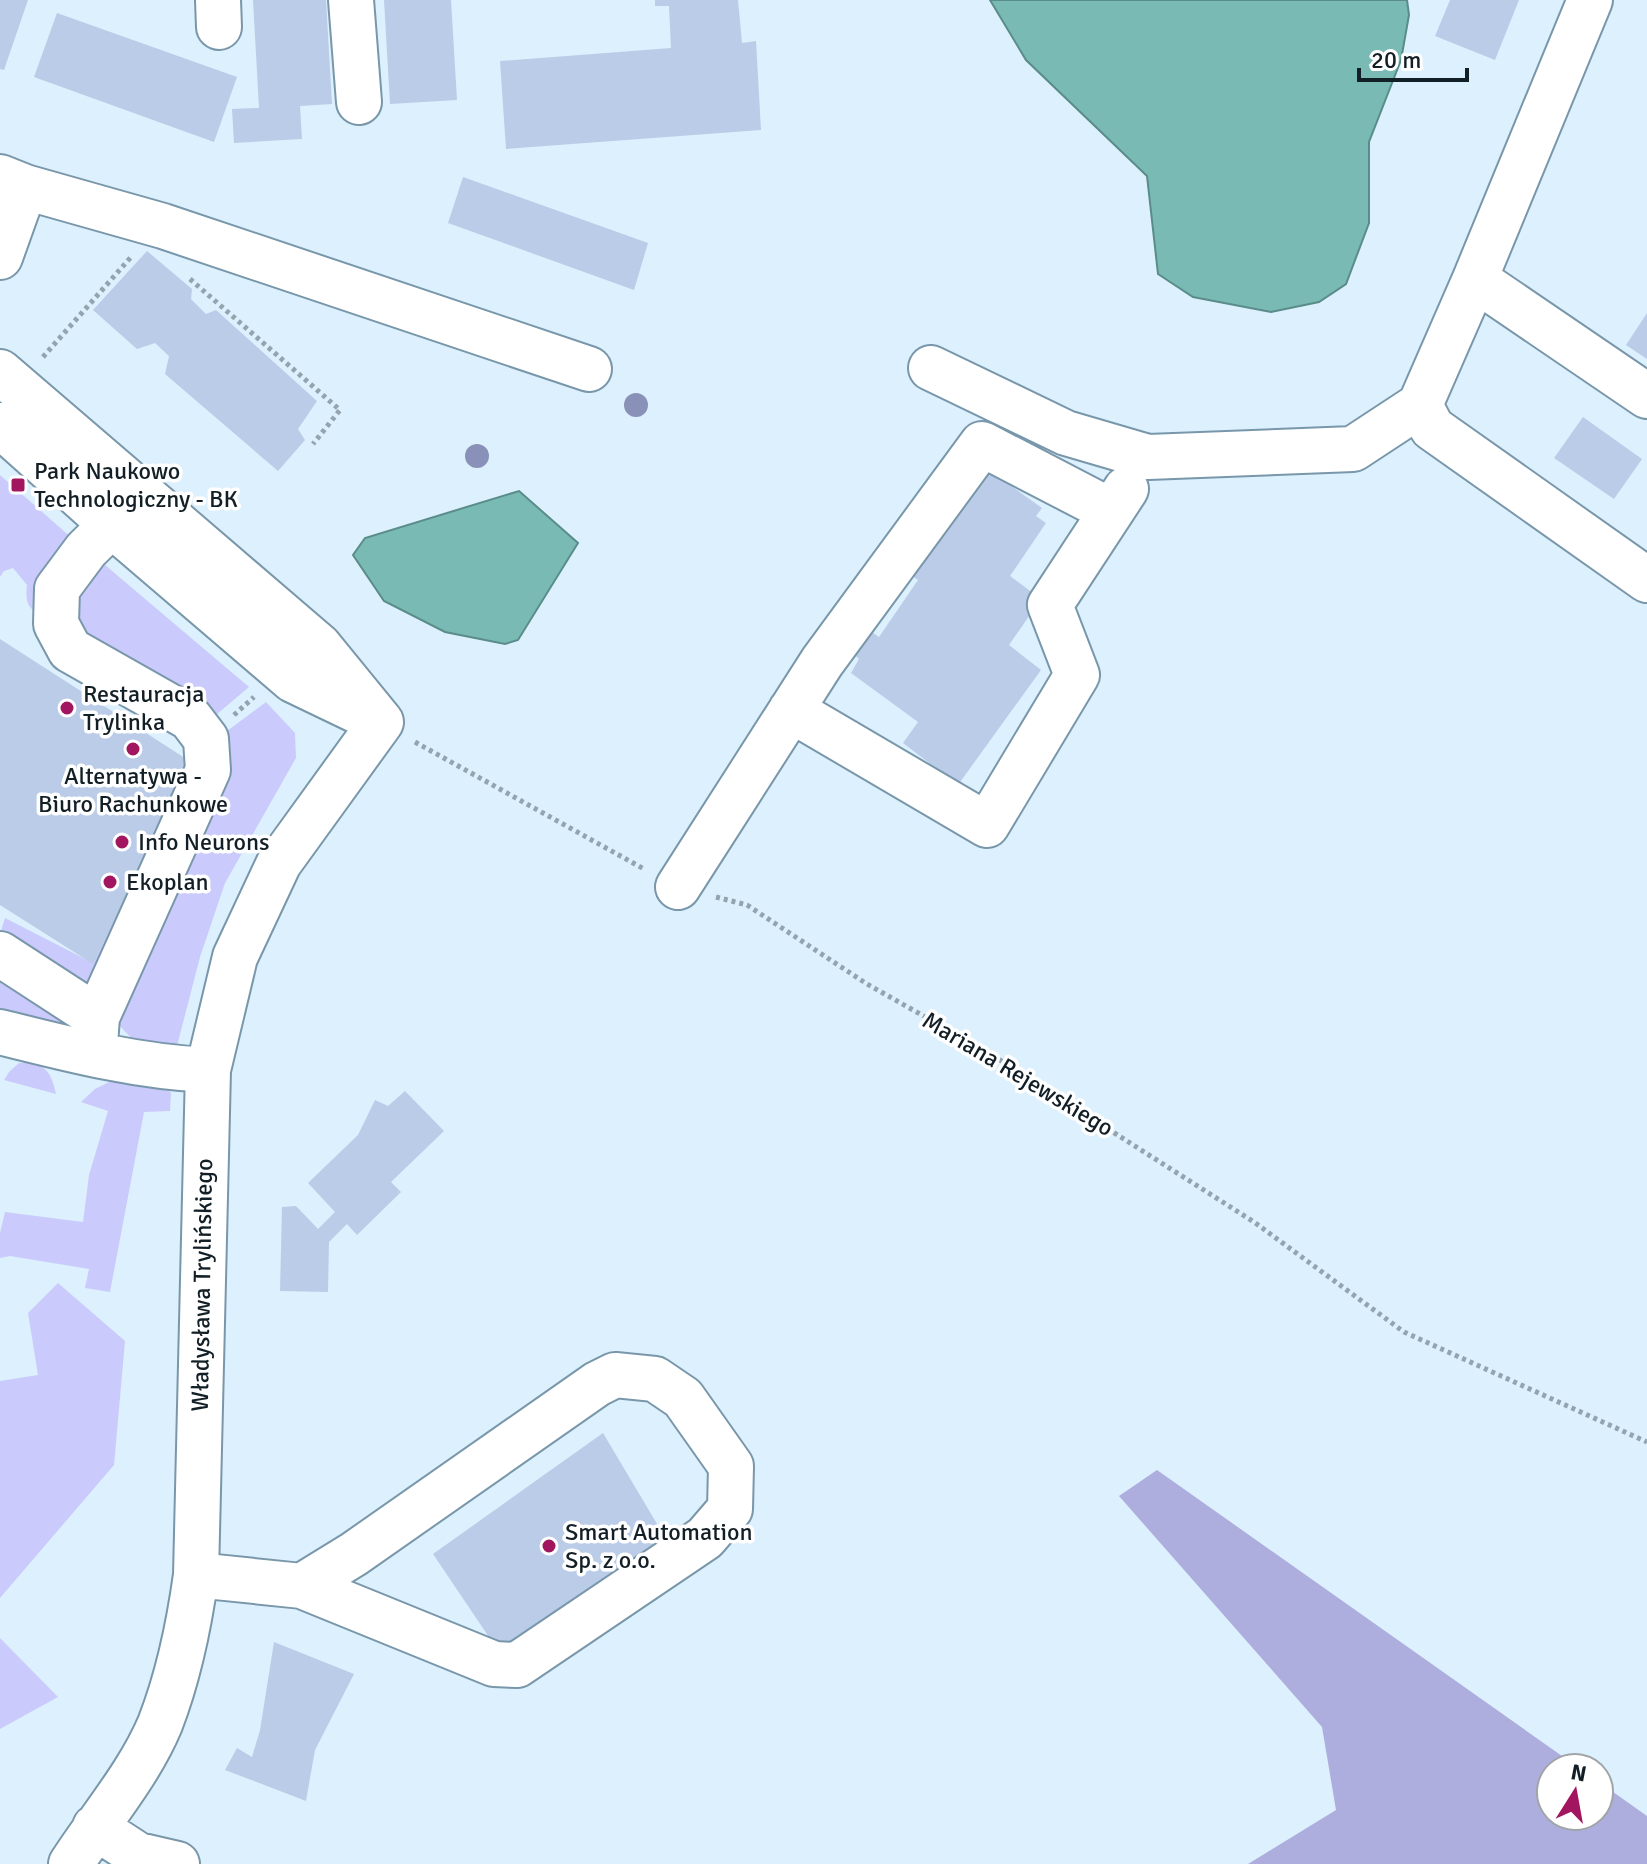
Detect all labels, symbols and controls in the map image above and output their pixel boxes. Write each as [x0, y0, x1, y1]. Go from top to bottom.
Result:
scale bar [1359, 32, 1467, 82]
text: 20 m [1371, 45, 1421, 75]
place label: Park Naukowo Technologiczny - BK [34, 456, 238, 514]
marker: Park Naukowo Technologiczny - BK [9, 476, 27, 494]
place label: Restauracja Trylinka [83, 679, 204, 737]
marker: Restauracja Trylinka [58, 699, 76, 717]
marker: Alternatywa - Biuro Rachunkowe [124, 740, 142, 758]
place label: Alternatywa - Biuro Rachunkowe [38, 761, 228, 819]
place label: Info Neurons [138, 827, 270, 857]
marker: Info Neurons [113, 833, 131, 851]
place label: Ekoplan [126, 867, 209, 897]
marker: Ekoplan [101, 873, 119, 891]
street label: Mariana Rejewskiego [917, 1005, 1119, 1143]
street label: Władysława Trylińskiego [185, 1158, 219, 1412]
place label: Smart Automation Sp. z o.o. [565, 1517, 753, 1575]
marker: Smart Automation Sp. z o.o. [540, 1537, 558, 1555]
north arrow [1535, 1752, 1615, 1832]
text: N [1569, 1758, 1589, 1788]

